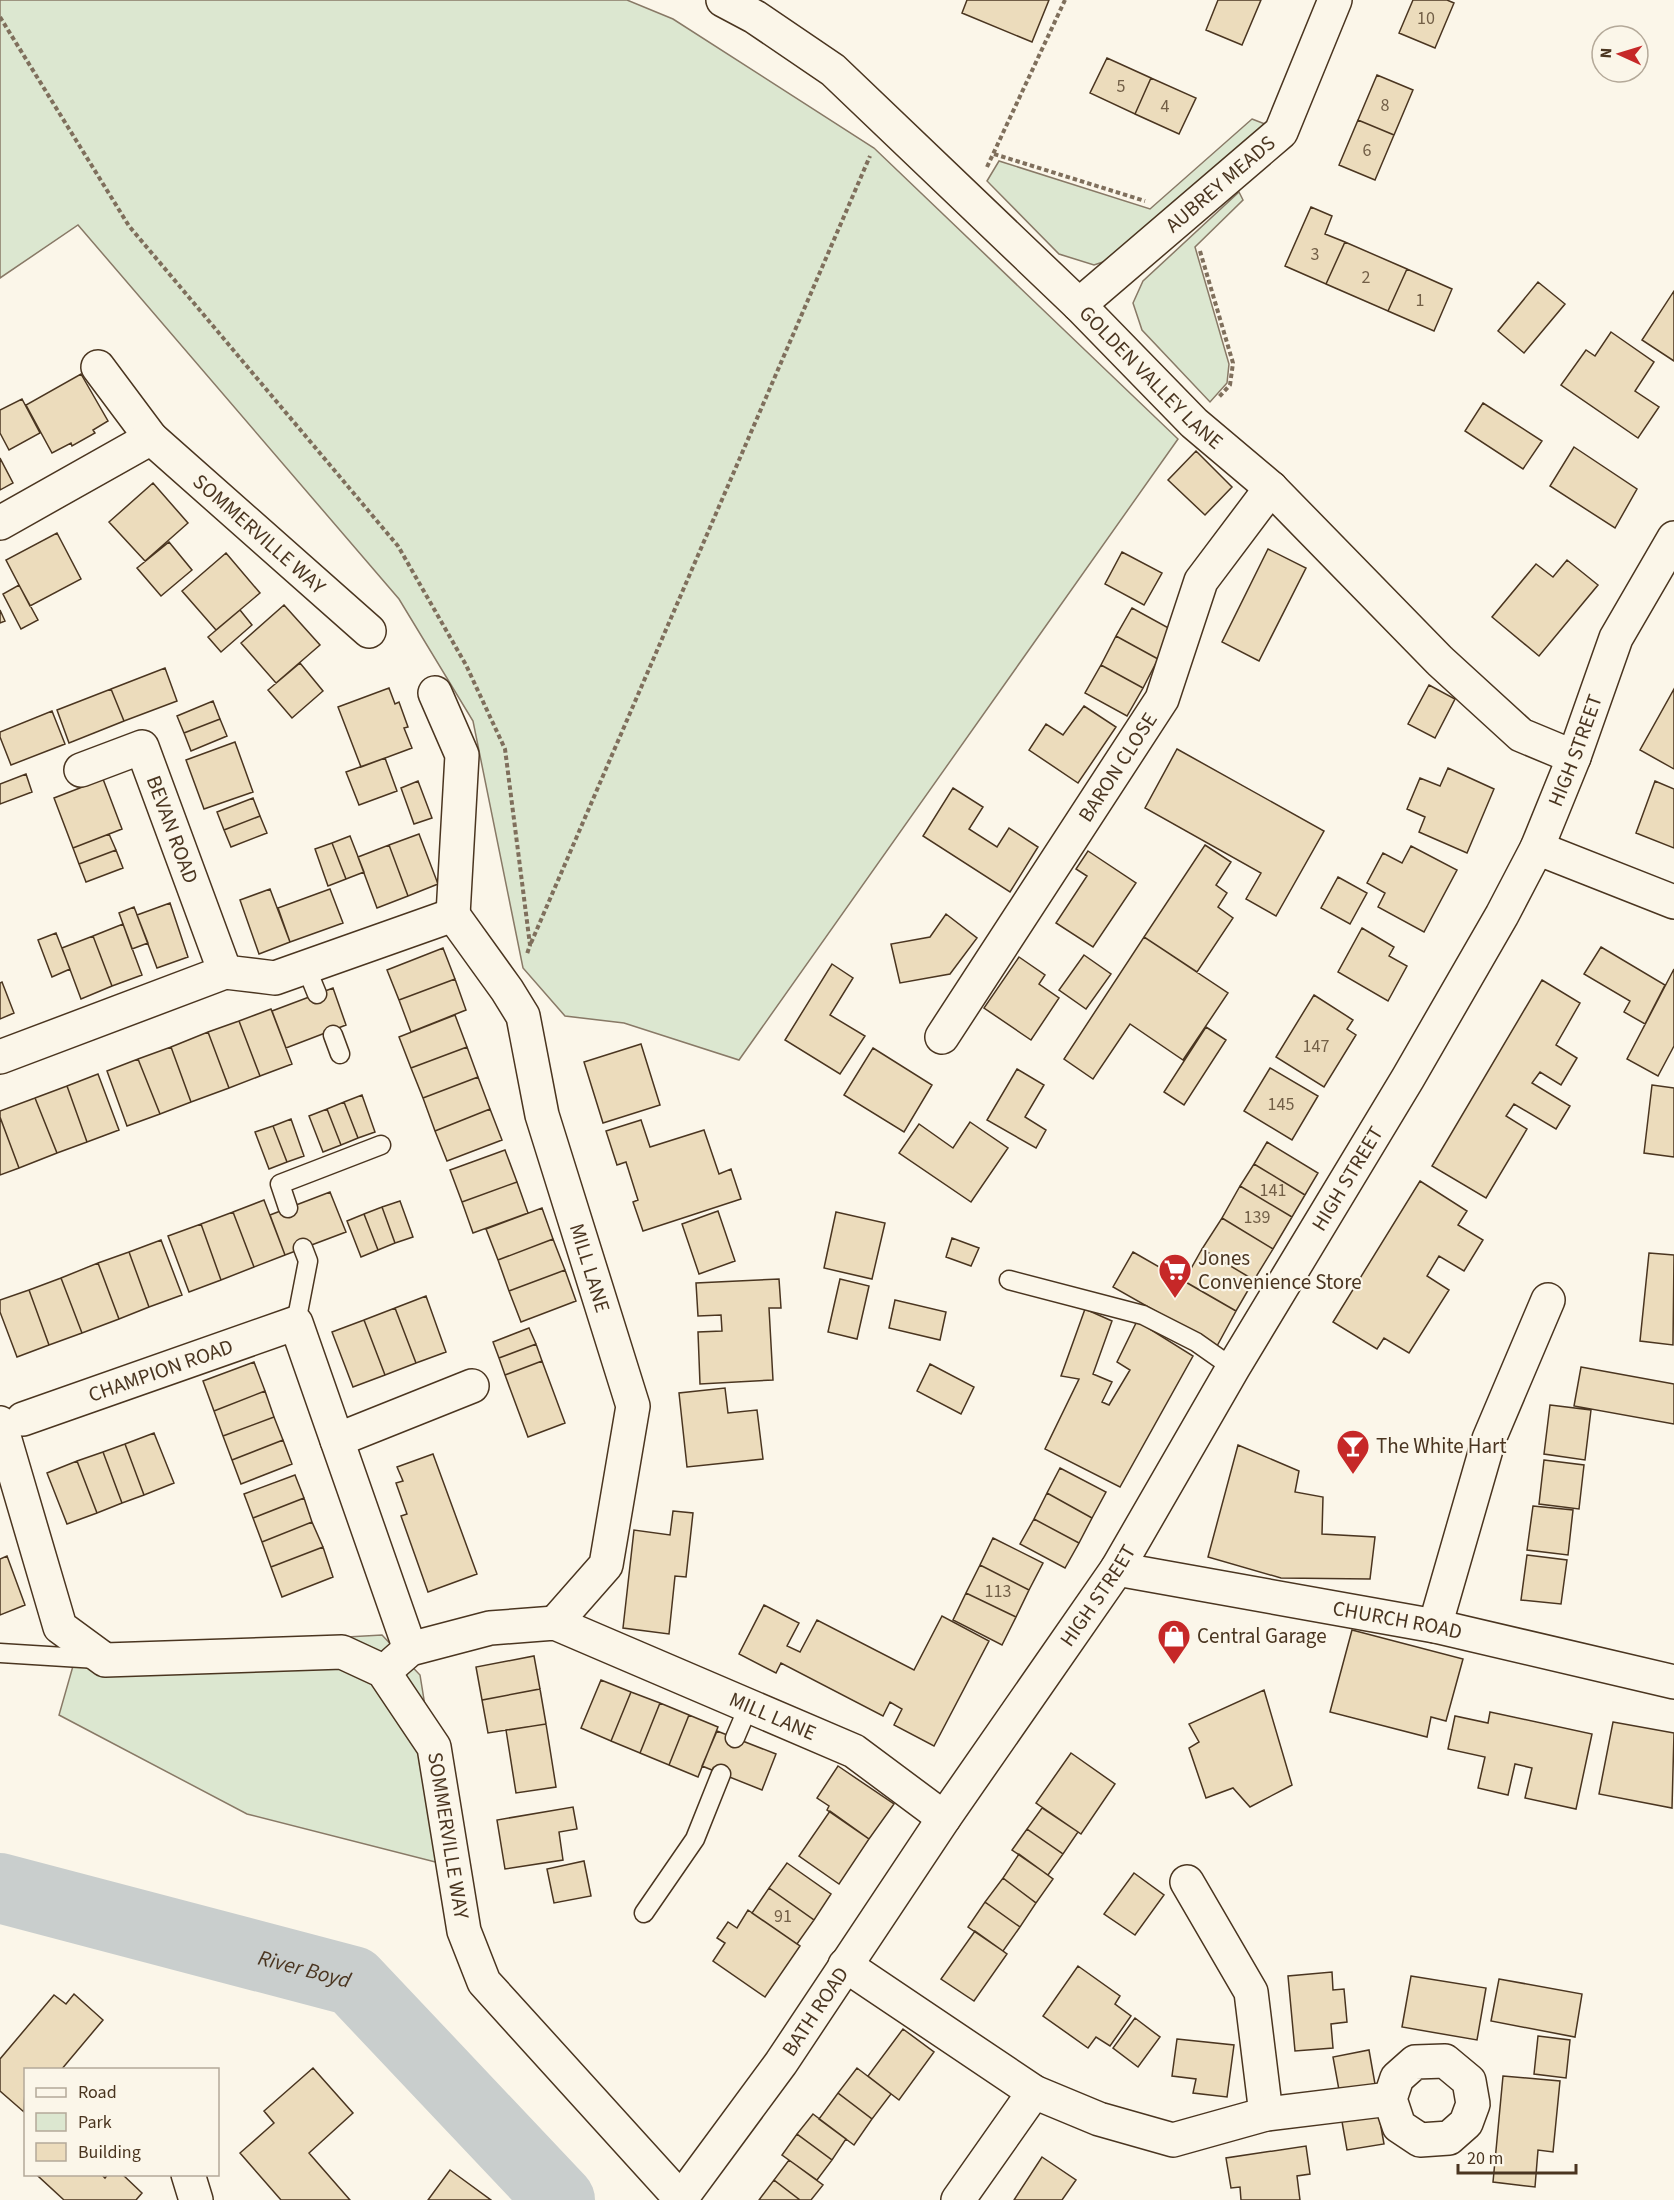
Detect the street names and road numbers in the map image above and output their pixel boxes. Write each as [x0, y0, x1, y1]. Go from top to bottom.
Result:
street label: AUBREY MEADS [1159, 128, 1282, 240]
street label: GOLDEN VALLEY LANE [1072, 299, 1230, 456]
street label: SOMMERVILLE WAY [186, 467, 333, 602]
street label: HIGH STREET [1540, 690, 1610, 811]
street label: BARON CLOSE [1071, 706, 1164, 828]
street label: BEVAN ROAD [139, 771, 206, 888]
street label: HIGH STREET [1304, 1120, 1391, 1237]
street label: MILL LANE [562, 1220, 618, 1316]
street label: CHAMPION ROAD [84, 1331, 237, 1410]
street label: HIGH STREET [1053, 1539, 1143, 1653]
street label: CHURCH ROAD [1330, 1593, 1465, 1647]
street label: MILL LANE [725, 1684, 821, 1748]
street label: SOMMERVILLE WAY [420, 1750, 477, 1922]
street label: BATH ROAD [775, 1961, 856, 2062]

